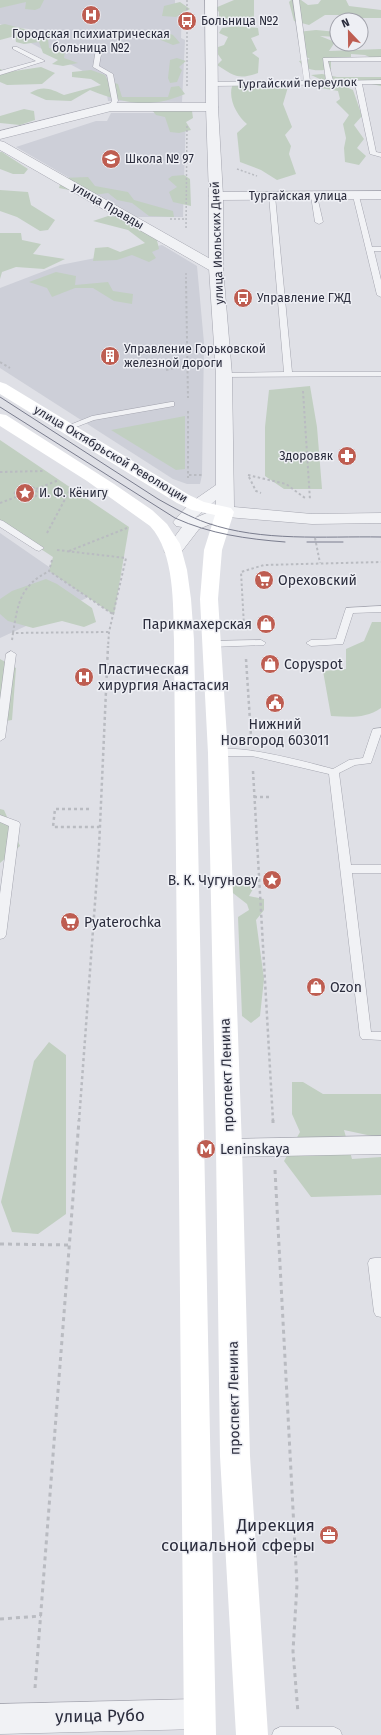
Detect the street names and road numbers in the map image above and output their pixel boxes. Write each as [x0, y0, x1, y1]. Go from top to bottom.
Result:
street label: Тургайский переулок [237, 75, 358, 91]
street label: улица Правды [70, 180, 146, 232]
street label: улица Июльских Дней [208, 181, 226, 305]
street label: Тургайская улица [249, 189, 347, 203]
street label: улица Октябрьской Революции [32, 402, 190, 506]
street label: проспект Ленина [217, 1018, 237, 1132]
street label: проспект Ленина [225, 1341, 243, 1455]
street label: улица Рубо [55, 1705, 145, 1727]

